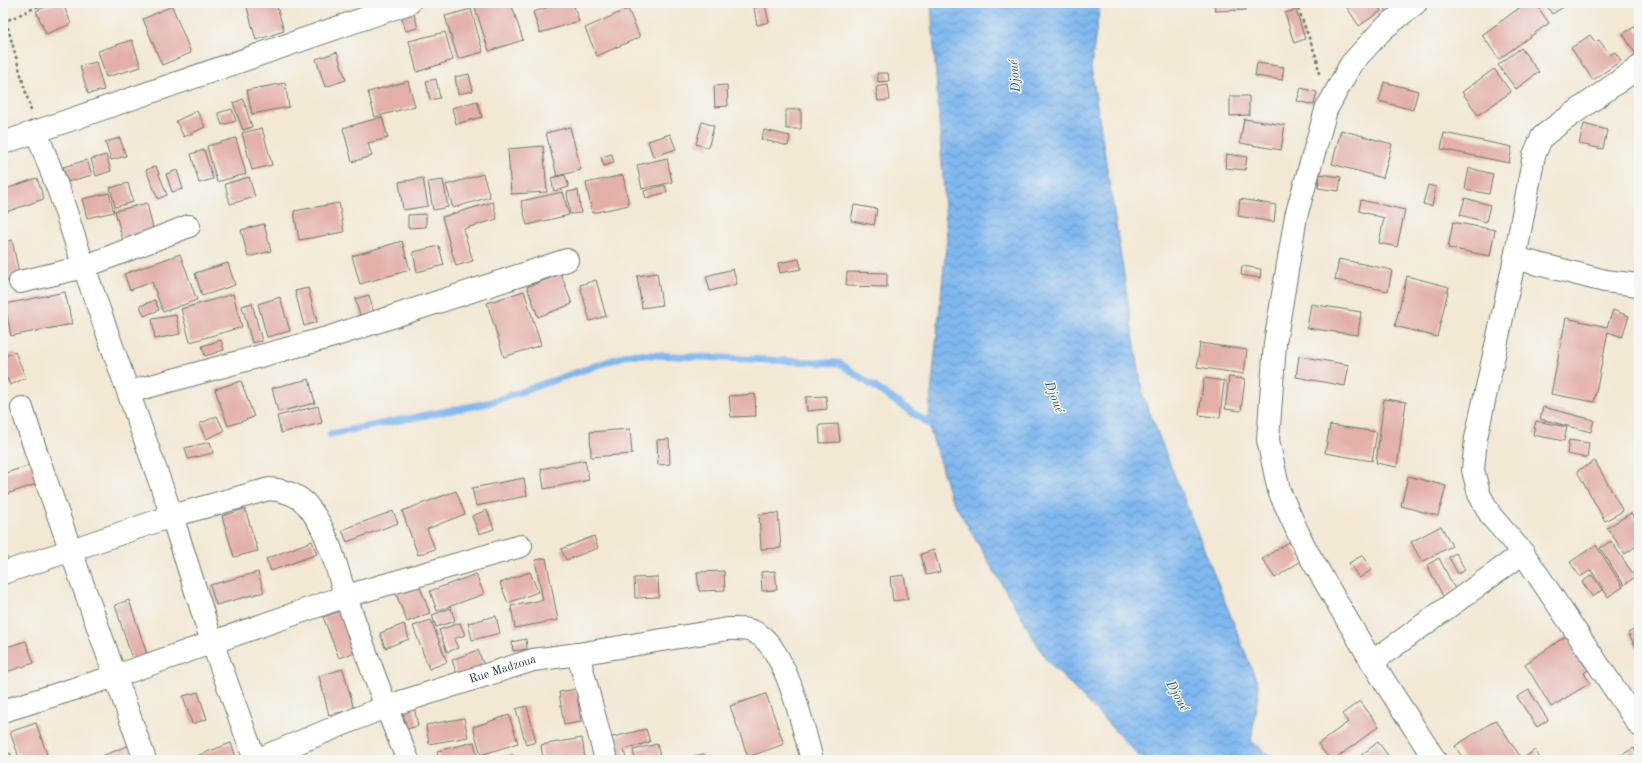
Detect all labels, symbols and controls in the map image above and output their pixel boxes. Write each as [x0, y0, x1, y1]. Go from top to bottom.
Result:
water label: Djoué [1007, 57, 1023, 94]
water label: Djoué [1042, 378, 1067, 416]
street label: Rue Madzoua [468, 654, 537, 686]
water label: Djoué [1163, 678, 1191, 715]

